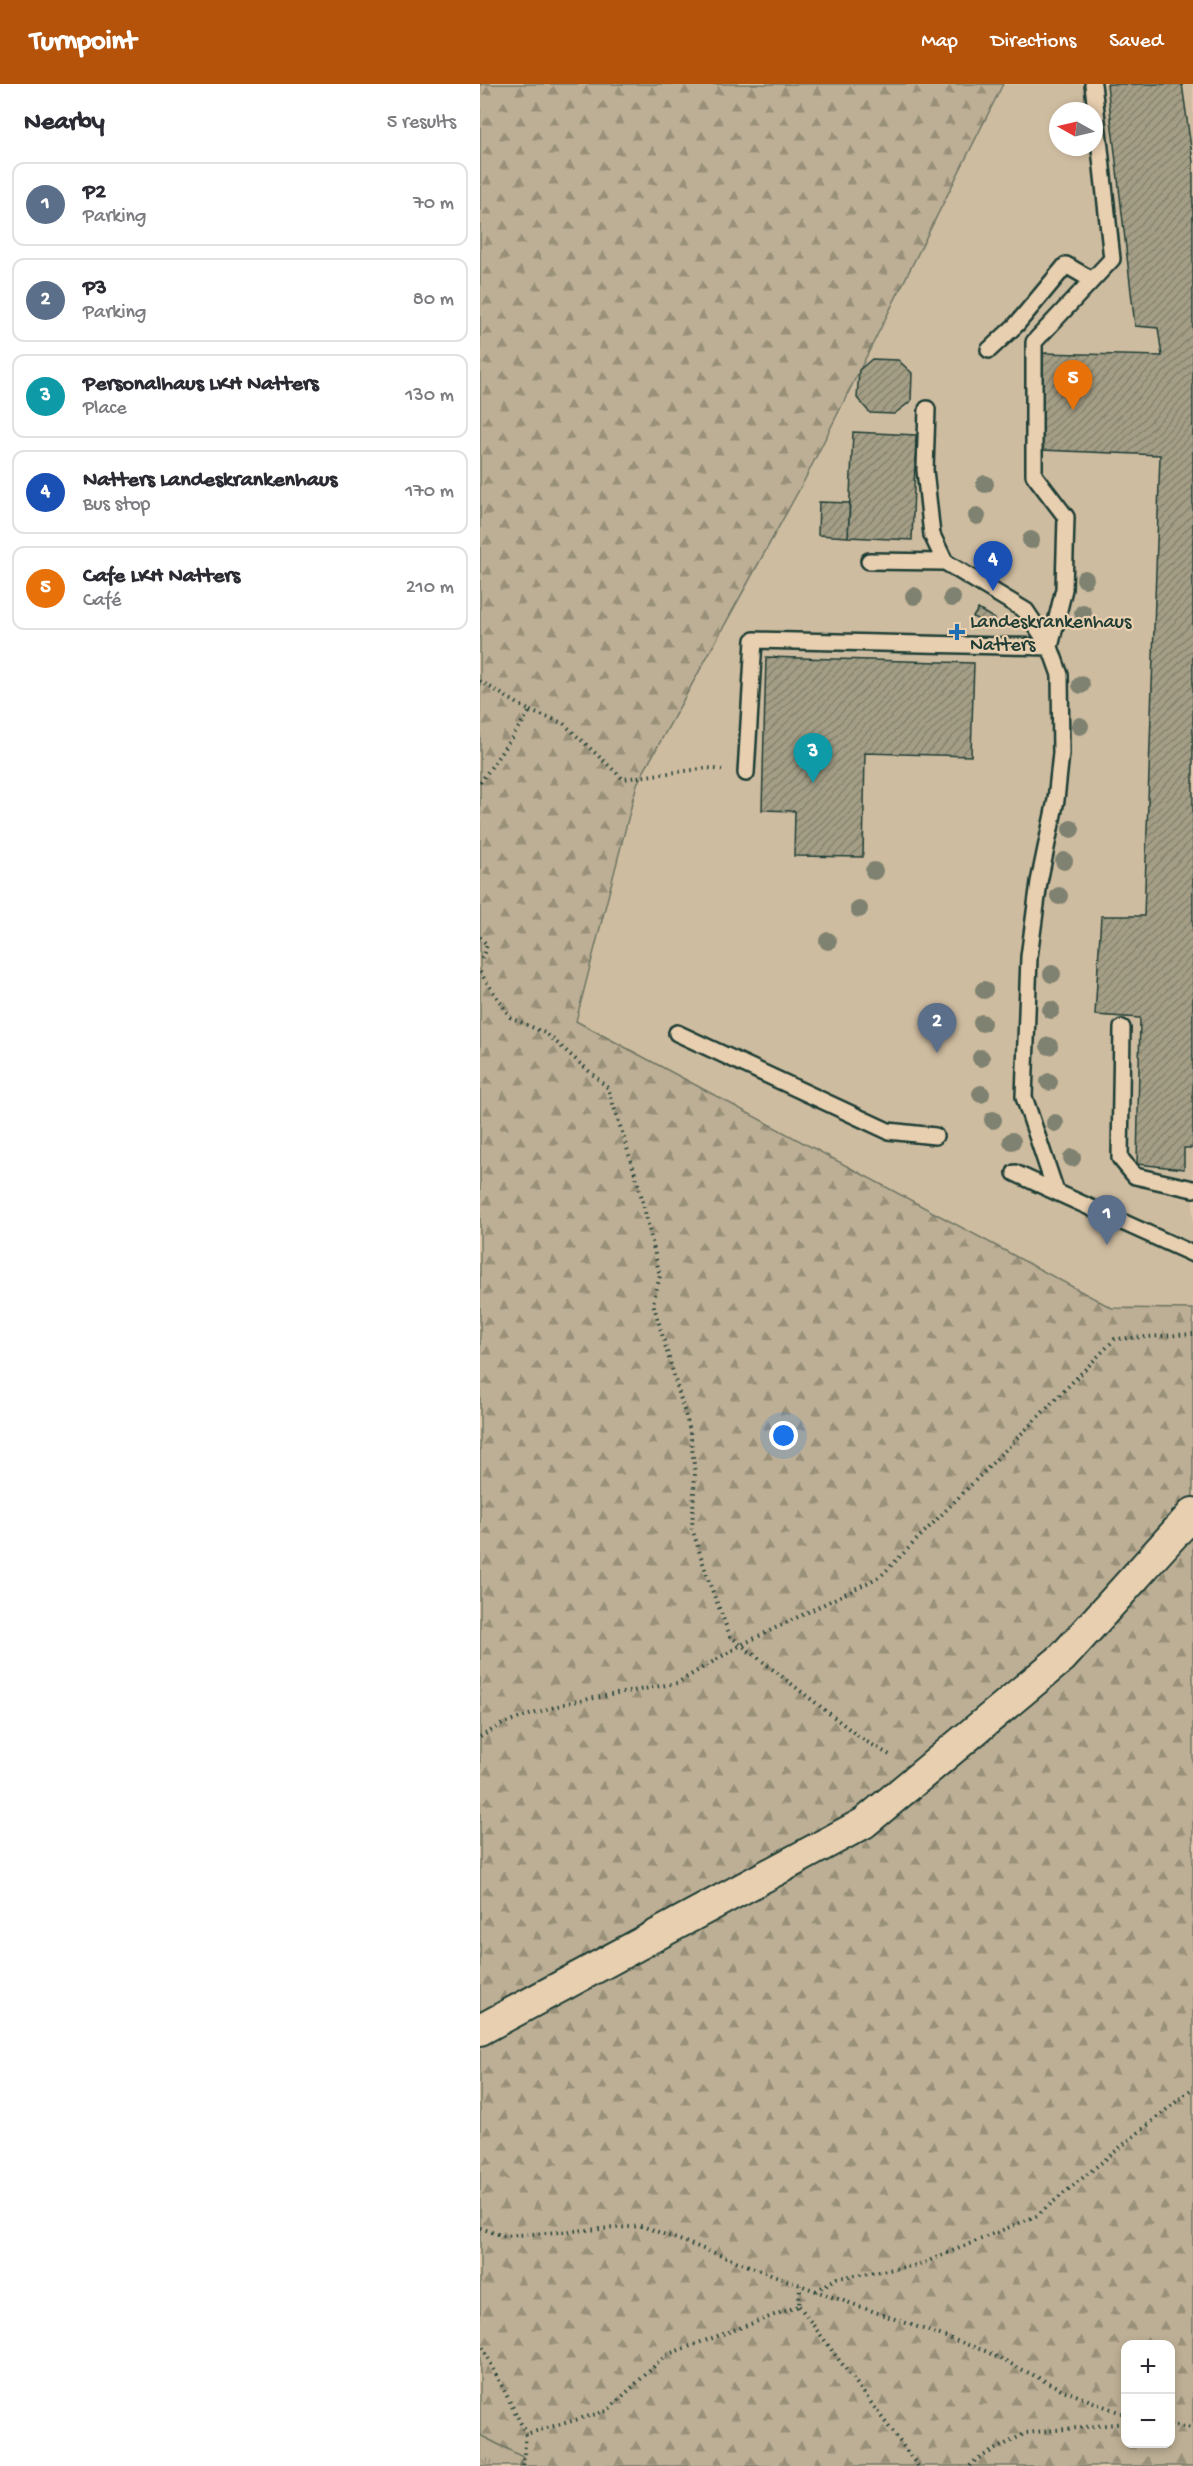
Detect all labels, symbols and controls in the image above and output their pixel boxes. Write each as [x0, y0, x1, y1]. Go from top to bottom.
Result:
text: Turnpoint [30, 26, 136, 59]
text: Map [921, 30, 958, 55]
text: Directions [991, 30, 1076, 55]
text: Saved [1109, 30, 1163, 55]
north arrow [1049, 102, 1103, 156]
text: Nearby [24, 108, 105, 139]
text: 5 results [387, 112, 456, 135]
text: P2 [83, 180, 106, 206]
text: 1 [41, 193, 50, 216]
text: 70 m [413, 193, 454, 216]
text: Parking [83, 206, 146, 229]
text: P3 [83, 276, 107, 302]
text: 2 [41, 289, 50, 312]
text: 80 m [413, 289, 454, 312]
text: Parking [83, 302, 146, 325]
pin: 5 [1054, 360, 1092, 410]
text: Personalhaus LKH Natters [83, 372, 319, 398]
text: 3 [40, 385, 51, 408]
text: 130 m [405, 385, 454, 408]
text: Place [83, 398, 127, 421]
text: Natters Landeskrankenhaus [83, 468, 337, 494]
text: 4 [41, 481, 50, 504]
text: 170 m [405, 481, 454, 504]
text: Bus stop [83, 494, 150, 517]
pin: 4 [974, 542, 1012, 591]
text: Cafe LKH Natters [83, 564, 240, 590]
text: 5 [40, 577, 51, 600]
text: 210 m [406, 577, 454, 600]
text: Café [83, 590, 121, 613]
place label: Landeskrankenhaus Natters [970, 612, 1132, 658]
marker: Landeskrankenhaus Natters [948, 623, 966, 641]
pin: 3 [794, 734, 832, 783]
pin: 2 [918, 1004, 956, 1053]
pin: 1 [1088, 1196, 1126, 1245]
your location [769, 1421, 798, 1450]
map controls [1121, 2340, 1175, 2448]
button: + [1121, 2340, 1175, 2394]
button: − [1121, 2394, 1175, 2448]

